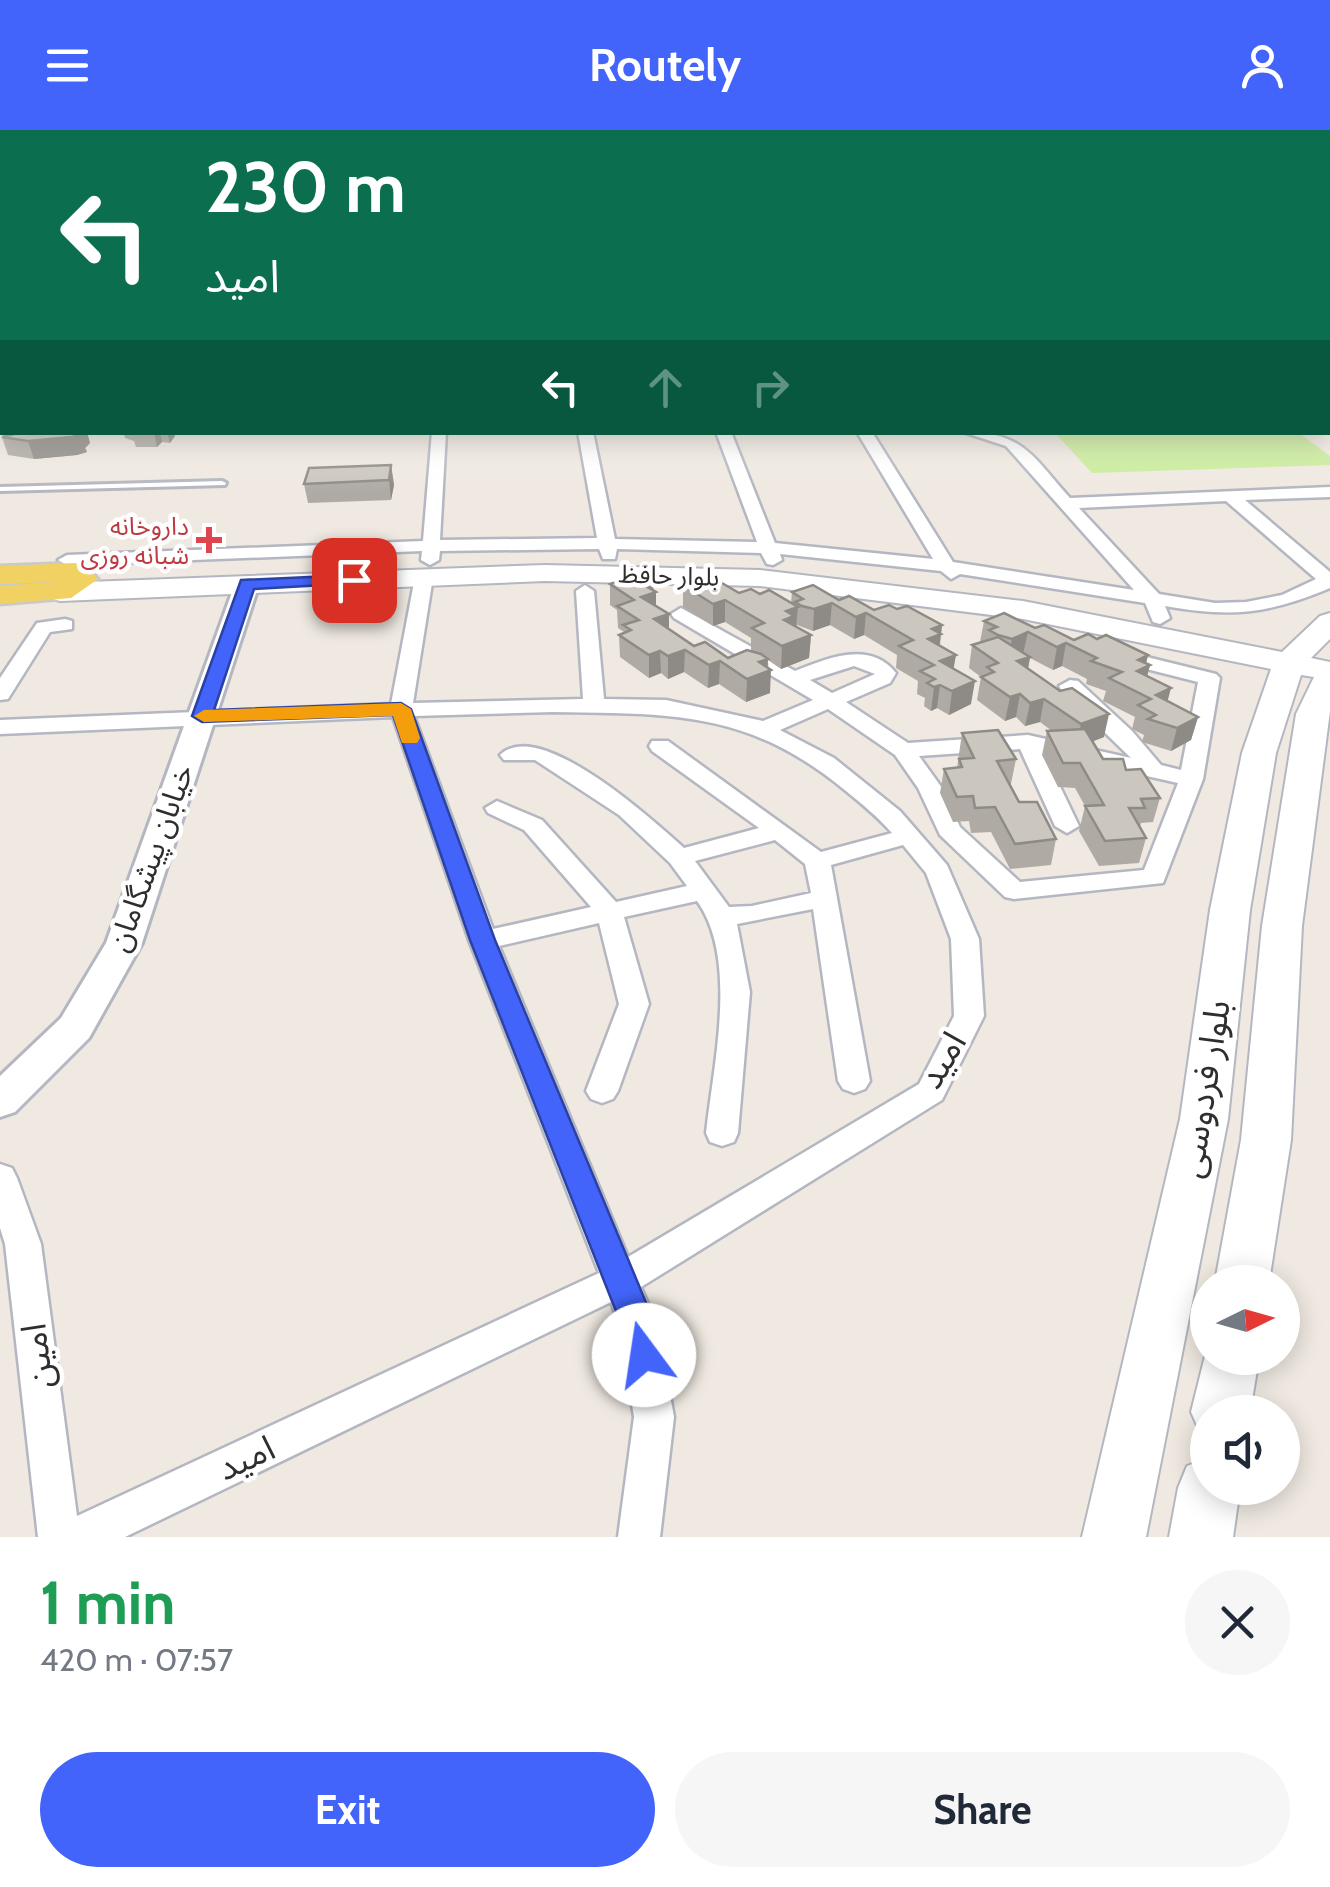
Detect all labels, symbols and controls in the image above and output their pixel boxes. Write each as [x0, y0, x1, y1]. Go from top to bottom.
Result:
icon: menu [40, 38, 95, 93]
text: Routely [589, 38, 741, 92]
icon: person [1235, 38, 1290, 93]
text: 230 m [205, 144, 406, 230]
icon: left [40, 170, 170, 300]
text: امید [205, 249, 280, 303]
icon: left [533, 360, 588, 415]
icon: ahead [638, 360, 693, 415]
icon: right [743, 360, 798, 415]
place label: داروخانه شبانه روزی [81, 511, 189, 570]
marker: داروخانه شبانه روزی [198, 529, 220, 551]
pin [312, 538, 397, 623]
icon: arrive [327, 553, 382, 608]
street label: بلوار حافظ [618, 558, 720, 592]
street label: خیابان پیشگامان [100, 759, 203, 957]
street label: بلوار فردوسی [1168, 997, 1239, 1181]
street label: امید [908, 1024, 975, 1096]
north arrow [1190, 1265, 1300, 1375]
map controls [1190, 1265, 1300, 1505]
position arrow [592, 1303, 696, 1407]
street label: امین [11, 1321, 62, 1391]
button: sound [1190, 1395, 1300, 1505]
street label: امید [210, 1426, 281, 1489]
text: 1 min [40, 1566, 175, 1639]
button: close [1185, 1570, 1290, 1675]
text: 420 m · 07:57 [40, 1640, 233, 1679]
button: Exit [40, 1752, 655, 1867]
button: Share [675, 1752, 1290, 1867]

